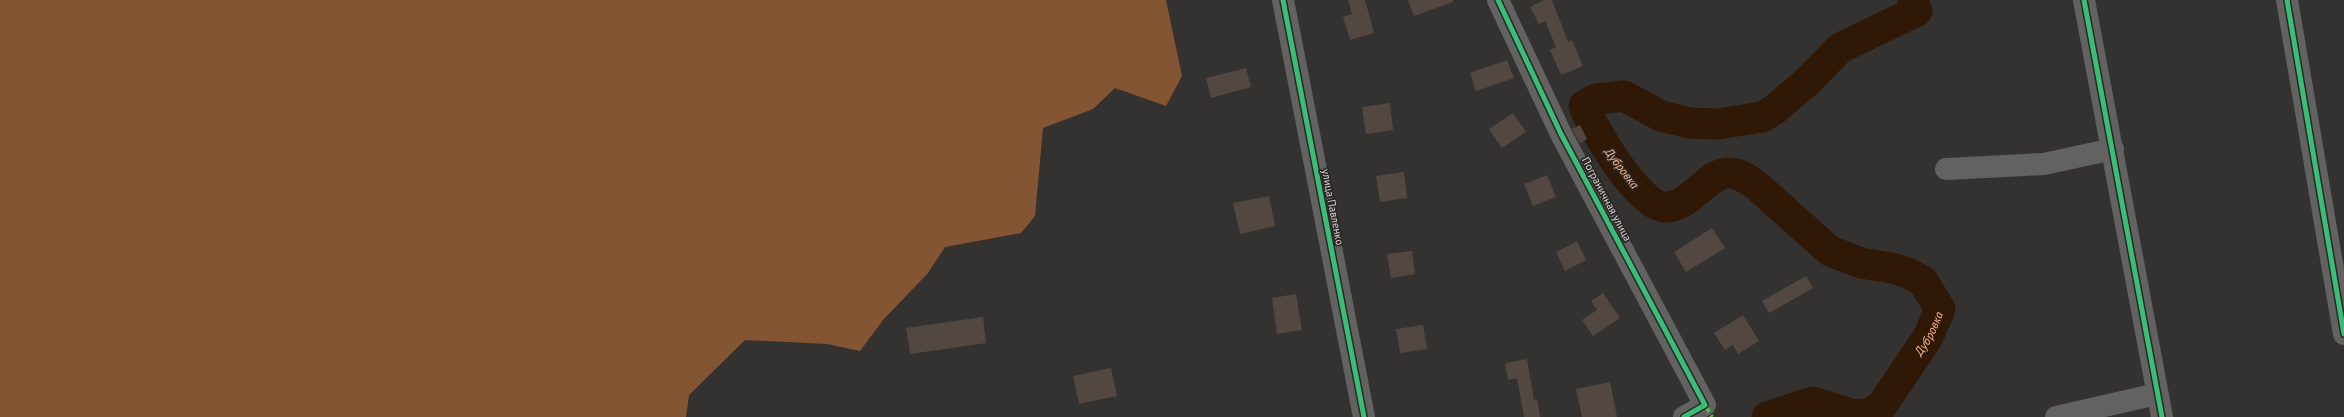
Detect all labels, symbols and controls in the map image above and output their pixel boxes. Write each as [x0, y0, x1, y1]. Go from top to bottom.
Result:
water label: Дубровка [1601, 144, 1642, 192]
street label: Пограничная улица [1579, 154, 1635, 244]
street label: улица Павленко [1319, 168, 1347, 246]
water label: Дубровка [1910, 309, 1946, 359]

